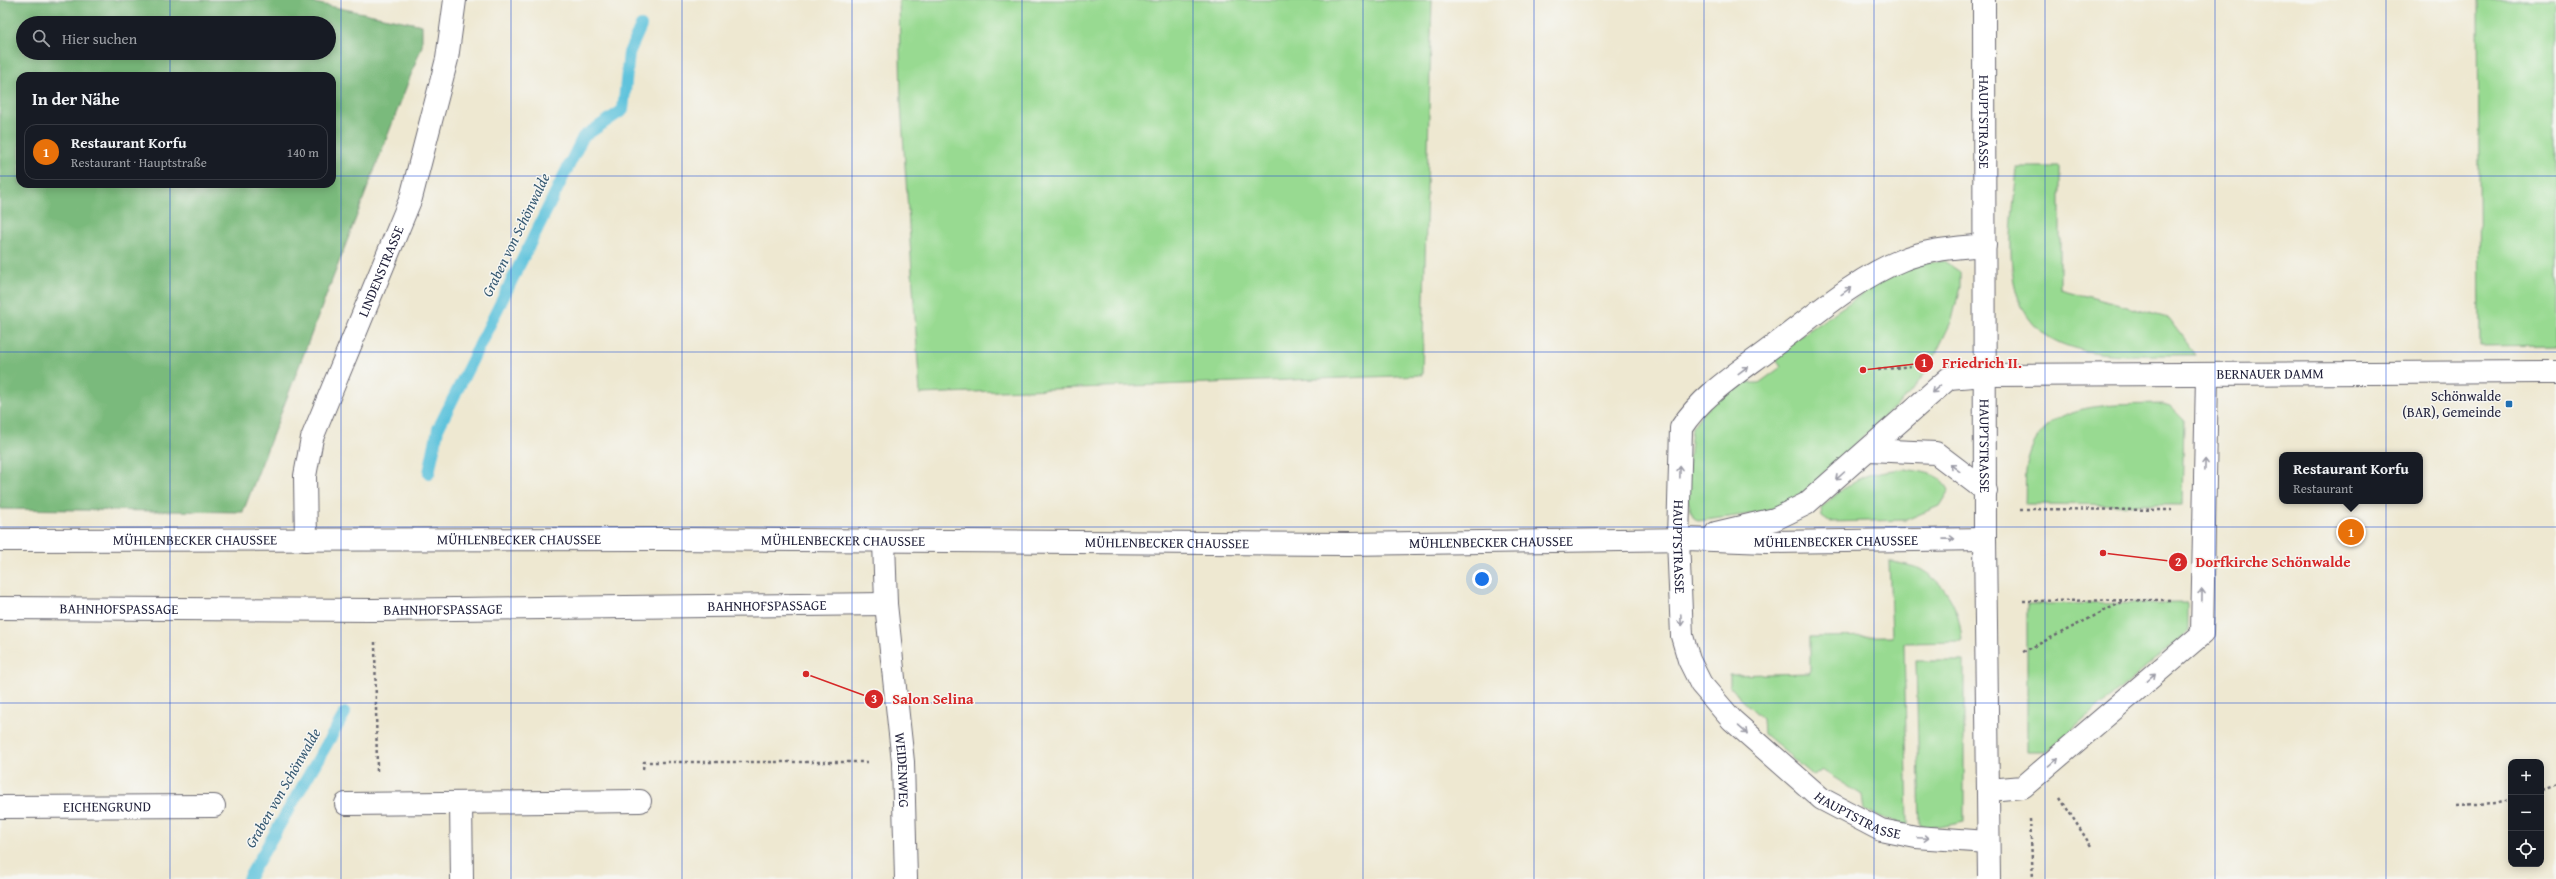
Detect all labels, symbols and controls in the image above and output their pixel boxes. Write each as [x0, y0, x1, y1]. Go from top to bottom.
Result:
search box [16, 16, 336, 60]
icon: search [30, 27, 52, 49]
text: Hier suchen [62, 28, 137, 49]
street label: HAUPTSTRASSE [1974, 75, 1994, 169]
text: In der Nähe [32, 86, 120, 111]
text: Restaurant Korfu [71, 132, 187, 153]
text: 1 [43, 143, 49, 162]
text: 140 m [287, 143, 319, 162]
text: Restaurant · Hauptstraße [71, 153, 207, 172]
water label: Graben von Schönwalde [476, 169, 555, 300]
street label: LINDENSTRASSE [353, 223, 409, 320]
one-way arrow [1841, 287, 1852, 295]
callout: Friedrich II. [1914, 350, 2030, 377]
text: Friedrich II. [1942, 352, 2022, 373]
text: 1 [1921, 354, 1927, 371]
street label: BERNAUER DAMM [2217, 363, 2324, 384]
one-way arrow [1737, 366, 1748, 374]
one-way arrow [1931, 384, 1942, 393]
place label: Schönwalde (BAR), Gemeinde [2402, 386, 2501, 422]
street label: HAUPTSTRASSE [1975, 399, 1995, 493]
marker: Schönwalde (BAR), Gemeinde [2504, 399, 2514, 409]
popup [2279, 452, 2423, 504]
text: Restaurant Korfu [2293, 458, 2409, 479]
one-way arrow [2201, 459, 2209, 472]
one-way arrow [1949, 464, 1960, 472]
one-way arrow [1676, 466, 1684, 479]
one-way arrow [1834, 471, 1845, 480]
text: Restaurant [2293, 479, 2353, 498]
street label: HAUPTSTRASSE [1668, 500, 1690, 594]
pin: 1 [2338, 517, 2364, 547]
street label: MÜHLENBECKER CHAUSSEE [437, 529, 601, 549]
street label: MÜHLENBECKER CHAUSSEE [113, 530, 277, 550]
street label: MÜHLENBECKER CHAUSSEE [761, 530, 925, 551]
street label: MÜHLENBECKER CHAUSSEE [1753, 530, 1918, 552]
street label: MÜHLENBECKER CHAUSSEE [1409, 531, 1573, 553]
street label: MÜHLENBECKER CHAUSSEE [1085, 532, 1249, 553]
one-way arrow [1942, 536, 1955, 543]
callout: Dorfkirche Schönwalde [2168, 548, 2359, 575]
text: Dorfkirche Schönwalde [2195, 551, 2351, 572]
text: 2 [2175, 553, 2181, 570]
your location [1472, 569, 1492, 589]
one-way arrow [2199, 589, 2206, 602]
street label: BAHNHOFSPASSAGE [707, 595, 827, 616]
street label: BAHNHOFSPASSAGE [59, 598, 179, 619]
street label: BAHNHOFSPASSAGE [383, 598, 503, 620]
one-way arrow [1677, 613, 1685, 626]
one-way arrow [2146, 673, 2157, 682]
callout: Salon Selina [864, 685, 981, 712]
text: Salon Selina [892, 688, 974, 709]
text: 3 [871, 690, 877, 707]
water label: Graben von Schönwalde [240, 724, 325, 852]
one-way arrow [1738, 725, 1748, 734]
street label: WEIDENWEG [890, 731, 914, 808]
one-way arrow [2047, 757, 2058, 766]
map controls [2508, 759, 2544, 867]
button: + [2508, 759, 2544, 795]
street label: HAUPTSTRASSE [1810, 787, 1903, 844]
button: − [2508, 795, 2544, 831]
street label: EICHENGRUND [63, 796, 151, 817]
button: locate [2508, 831, 2544, 867]
one-way arrow [1916, 834, 1929, 841]

